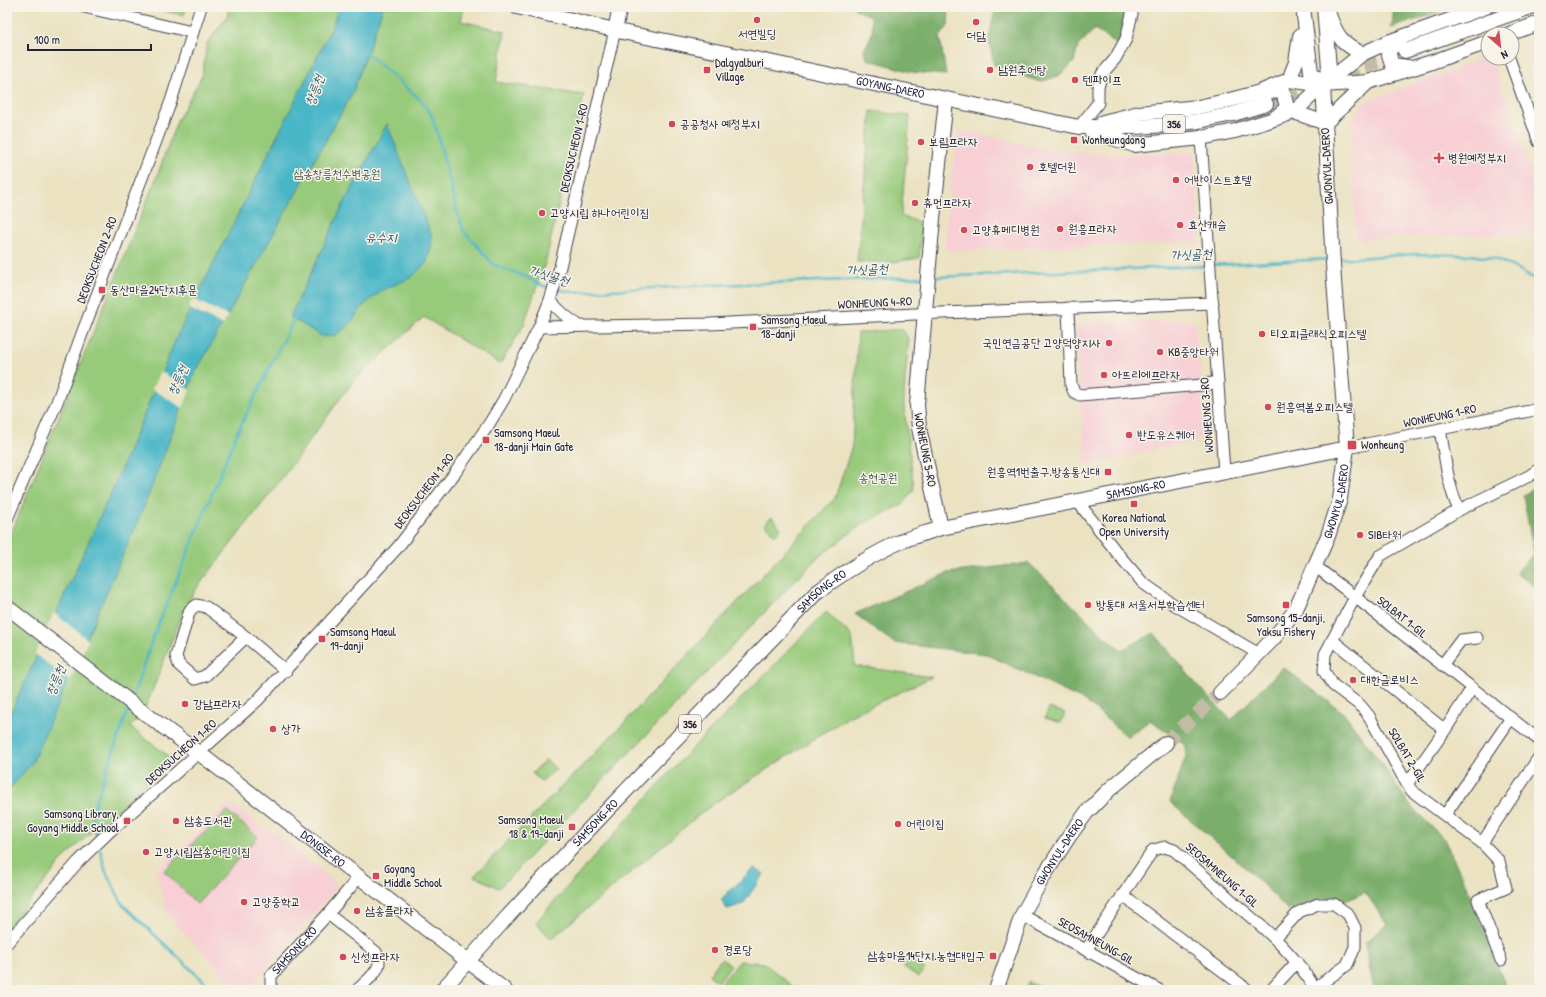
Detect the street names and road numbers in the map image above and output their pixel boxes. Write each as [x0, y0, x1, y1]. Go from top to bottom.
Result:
street label: GOYANG-DAERO [855, 71, 927, 102]
street label: DEOKSUCHEON 1-RO [555, 101, 592, 194]
road number: 356 [1163, 115, 1185, 133]
street label: GWONYUL-DAERO [1316, 127, 1337, 205]
street label: DEOKSUCHEON 2-RO [72, 214, 121, 306]
street label: WONHEUNG 4-RO [837, 292, 913, 313]
street label: WONHEUNG 3-RO [1195, 377, 1218, 453]
street label: WONHEUNG 1-RO [1402, 399, 1478, 432]
street label: WONHEUNG 5-RO [910, 412, 941, 489]
street label: DEOKSUCHEON 1-RO [390, 449, 458, 532]
street label: GWONYUL-DAERO [1319, 463, 1353, 541]
street label: SAMSONG-RO [1105, 475, 1167, 503]
street label: SAMSONG-RO [793, 565, 850, 616]
street label: SOLBAT 1-GIL [1374, 592, 1431, 642]
street label: DEOKSUCHEON 1-RO [141, 715, 220, 788]
road number: 356 [679, 715, 701, 733]
street label: SOLBAT 2-GIL [1385, 724, 1431, 785]
street label: SAMSONG-RO [568, 795, 622, 850]
street label: GWONYUL-DAERO [1031, 814, 1088, 888]
street label: DONGSE-RO [297, 826, 349, 872]
street label: SEOSAMNEUNG 1-GIL [1182, 838, 1263, 911]
street label: SEOSAMNEUNG-GIL [1055, 913, 1138, 969]
street label: SAMSONG-RO [268, 922, 321, 978]

